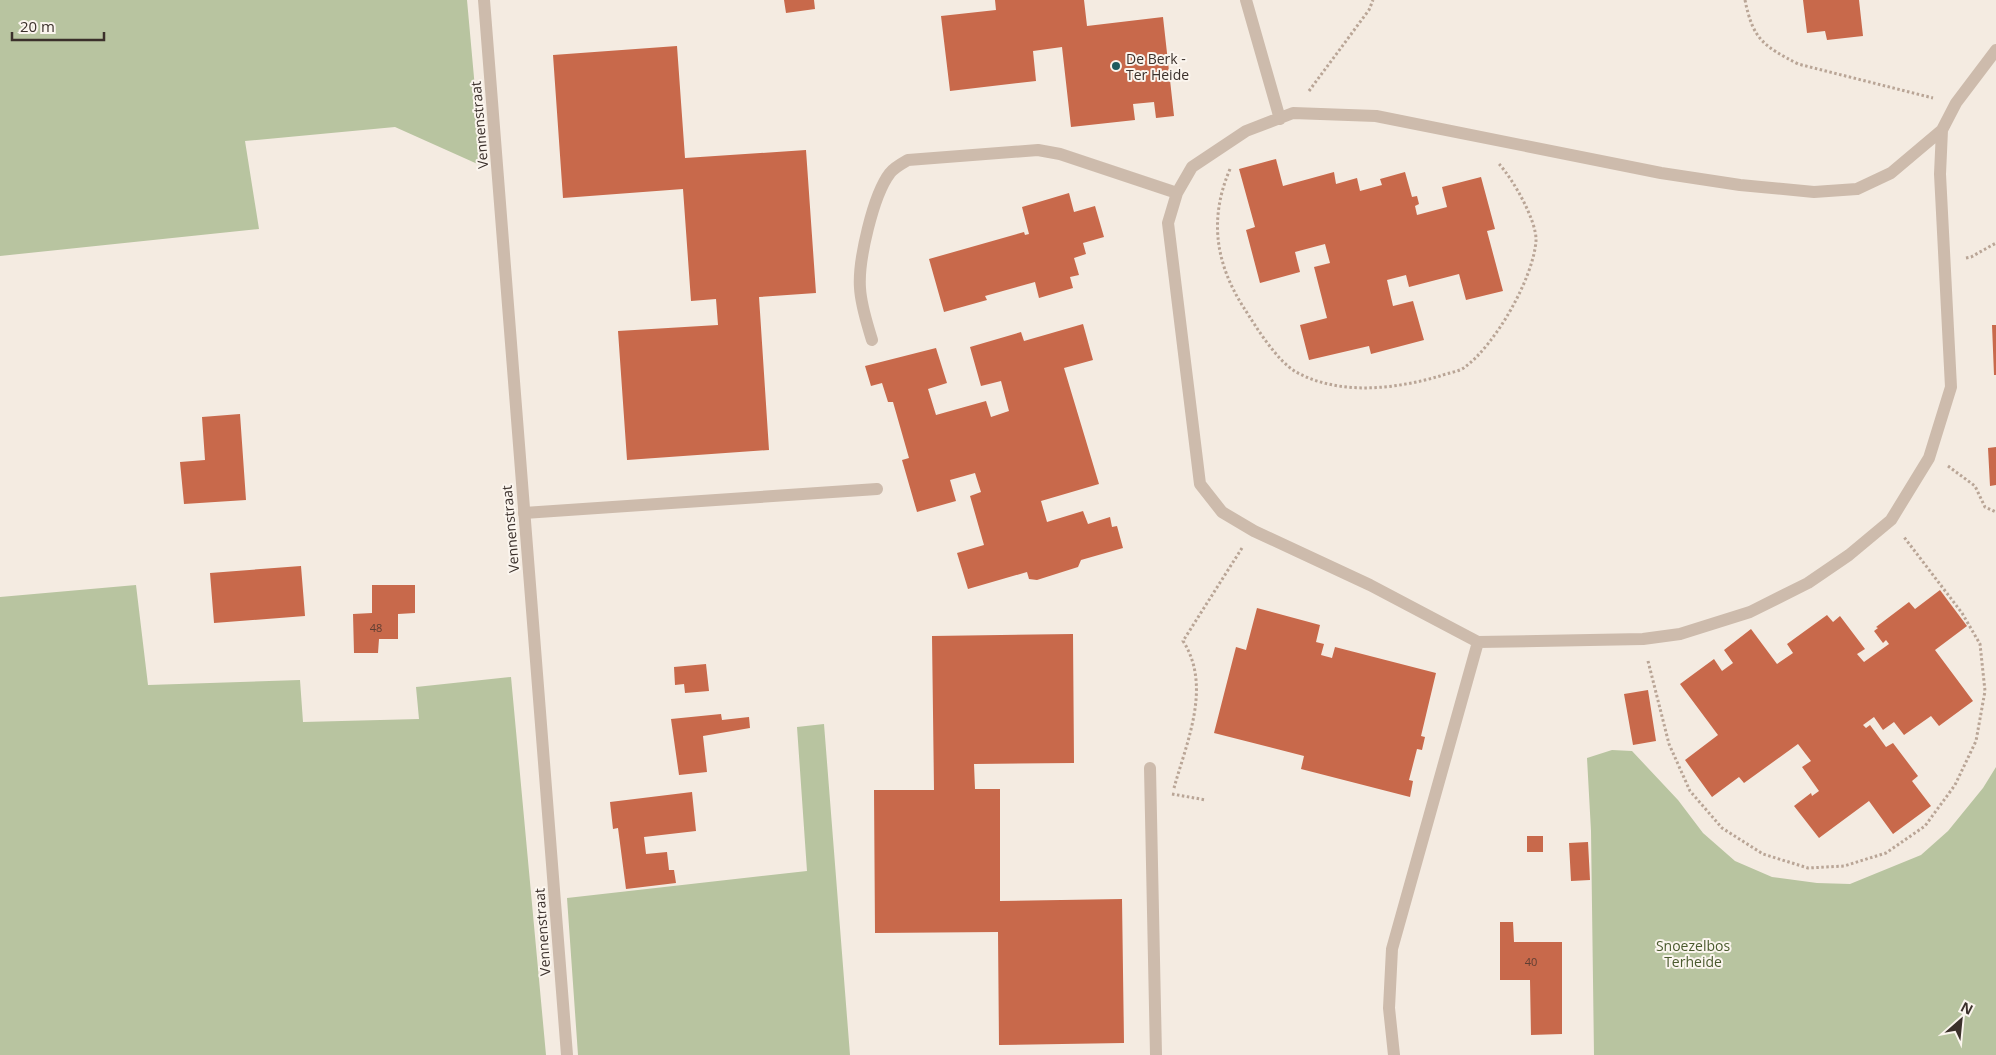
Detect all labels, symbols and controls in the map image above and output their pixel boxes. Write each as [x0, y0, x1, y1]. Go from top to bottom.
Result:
scale bar [12, 10, 105, 42]
text: 20 m [20, 16, 55, 36]
place label: De Berk - Ter Heide [1126, 49, 1189, 84]
marker: De Berk - Ter Heide [1110, 60, 1122, 72]
street label: Vennenstraat [466, 80, 492, 170]
street label: Vennenstraat [497, 484, 523, 574]
house number: 48 [370, 620, 382, 635]
street label: Vennenstraat [529, 888, 555, 976]
park label: Snoezelbos Terheide [1656, 936, 1730, 971]
house number: 40 [1525, 954, 1537, 969]
north arrow [1936, 995, 1986, 1045]
text: N [1958, 997, 1977, 1019]

